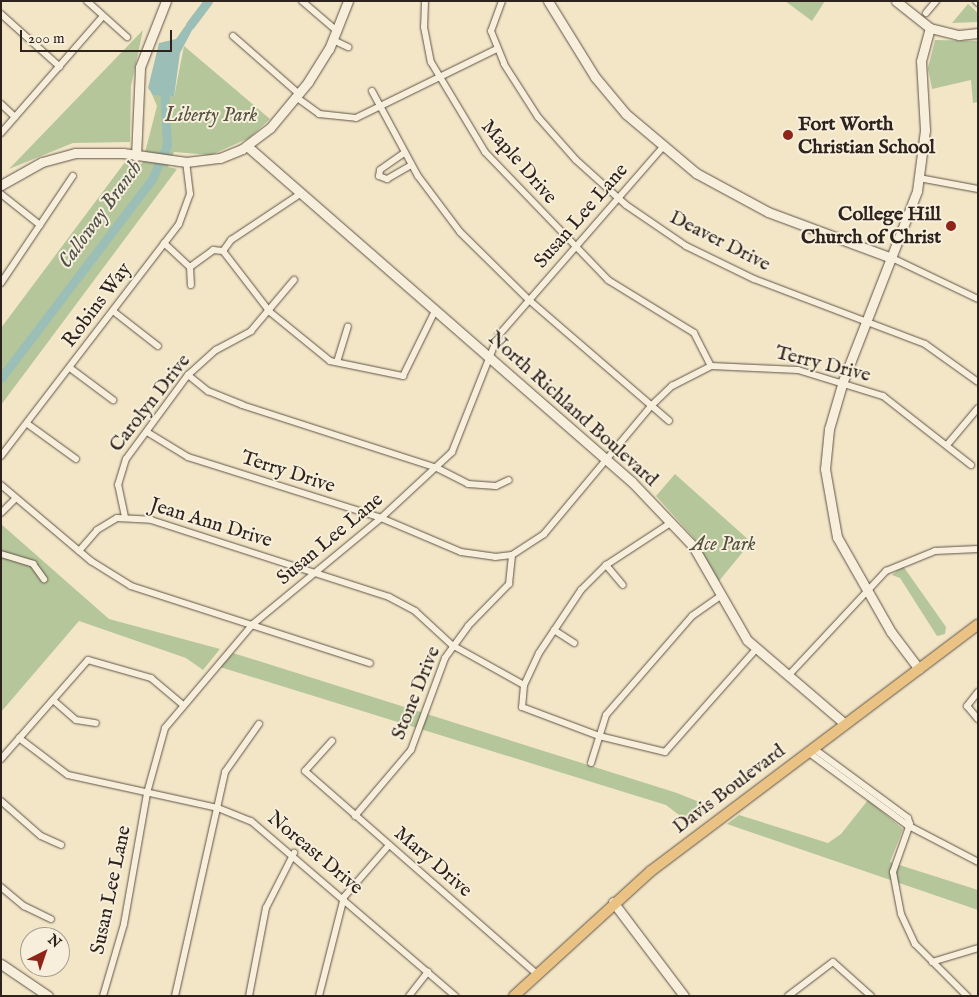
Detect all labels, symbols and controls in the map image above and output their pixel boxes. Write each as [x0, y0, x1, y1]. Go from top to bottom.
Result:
scale bar [22, 20, 175, 52]
text: 200 m [28, 29, 65, 48]
park label: Liberty Park [165, 103, 257, 127]
place label: Fort Worth Christian School [798, 112, 935, 159]
street label: Maple Drive [476, 115, 562, 209]
marker: Fort Worth Christian School [782, 129, 794, 141]
water label: Calloway Branch [53, 156, 149, 274]
street label: Susan Lee Lane [529, 159, 633, 273]
place label: College Hill Church of Christ [801, 203, 941, 250]
street label: Deaver Drive [666, 205, 774, 277]
marker: College Hill Church of Christ [945, 220, 957, 232]
street label: Robins Way [57, 258, 137, 352]
street label: North Richland Boulevard [483, 326, 663, 492]
street label: Terry Drive [773, 341, 873, 387]
street label: Carolyn Drive [104, 349, 196, 457]
street label: Terry Drive [238, 446, 338, 498]
street label: Susan Lee Lane [272, 488, 388, 590]
street label: Jean Ann Drive [147, 493, 275, 553]
park label: Ace Park [690, 532, 756, 556]
street label: Stone Drive [386, 643, 446, 743]
street label: Davis Boulevard [668, 739, 790, 839]
street label: Noreast Drive [262, 806, 368, 900]
street label: Mary Drive [389, 822, 477, 902]
street label: Susan Lee Lane [86, 823, 136, 957]
north arrow [20, 927, 70, 977]
text: N [44, 931, 65, 952]

